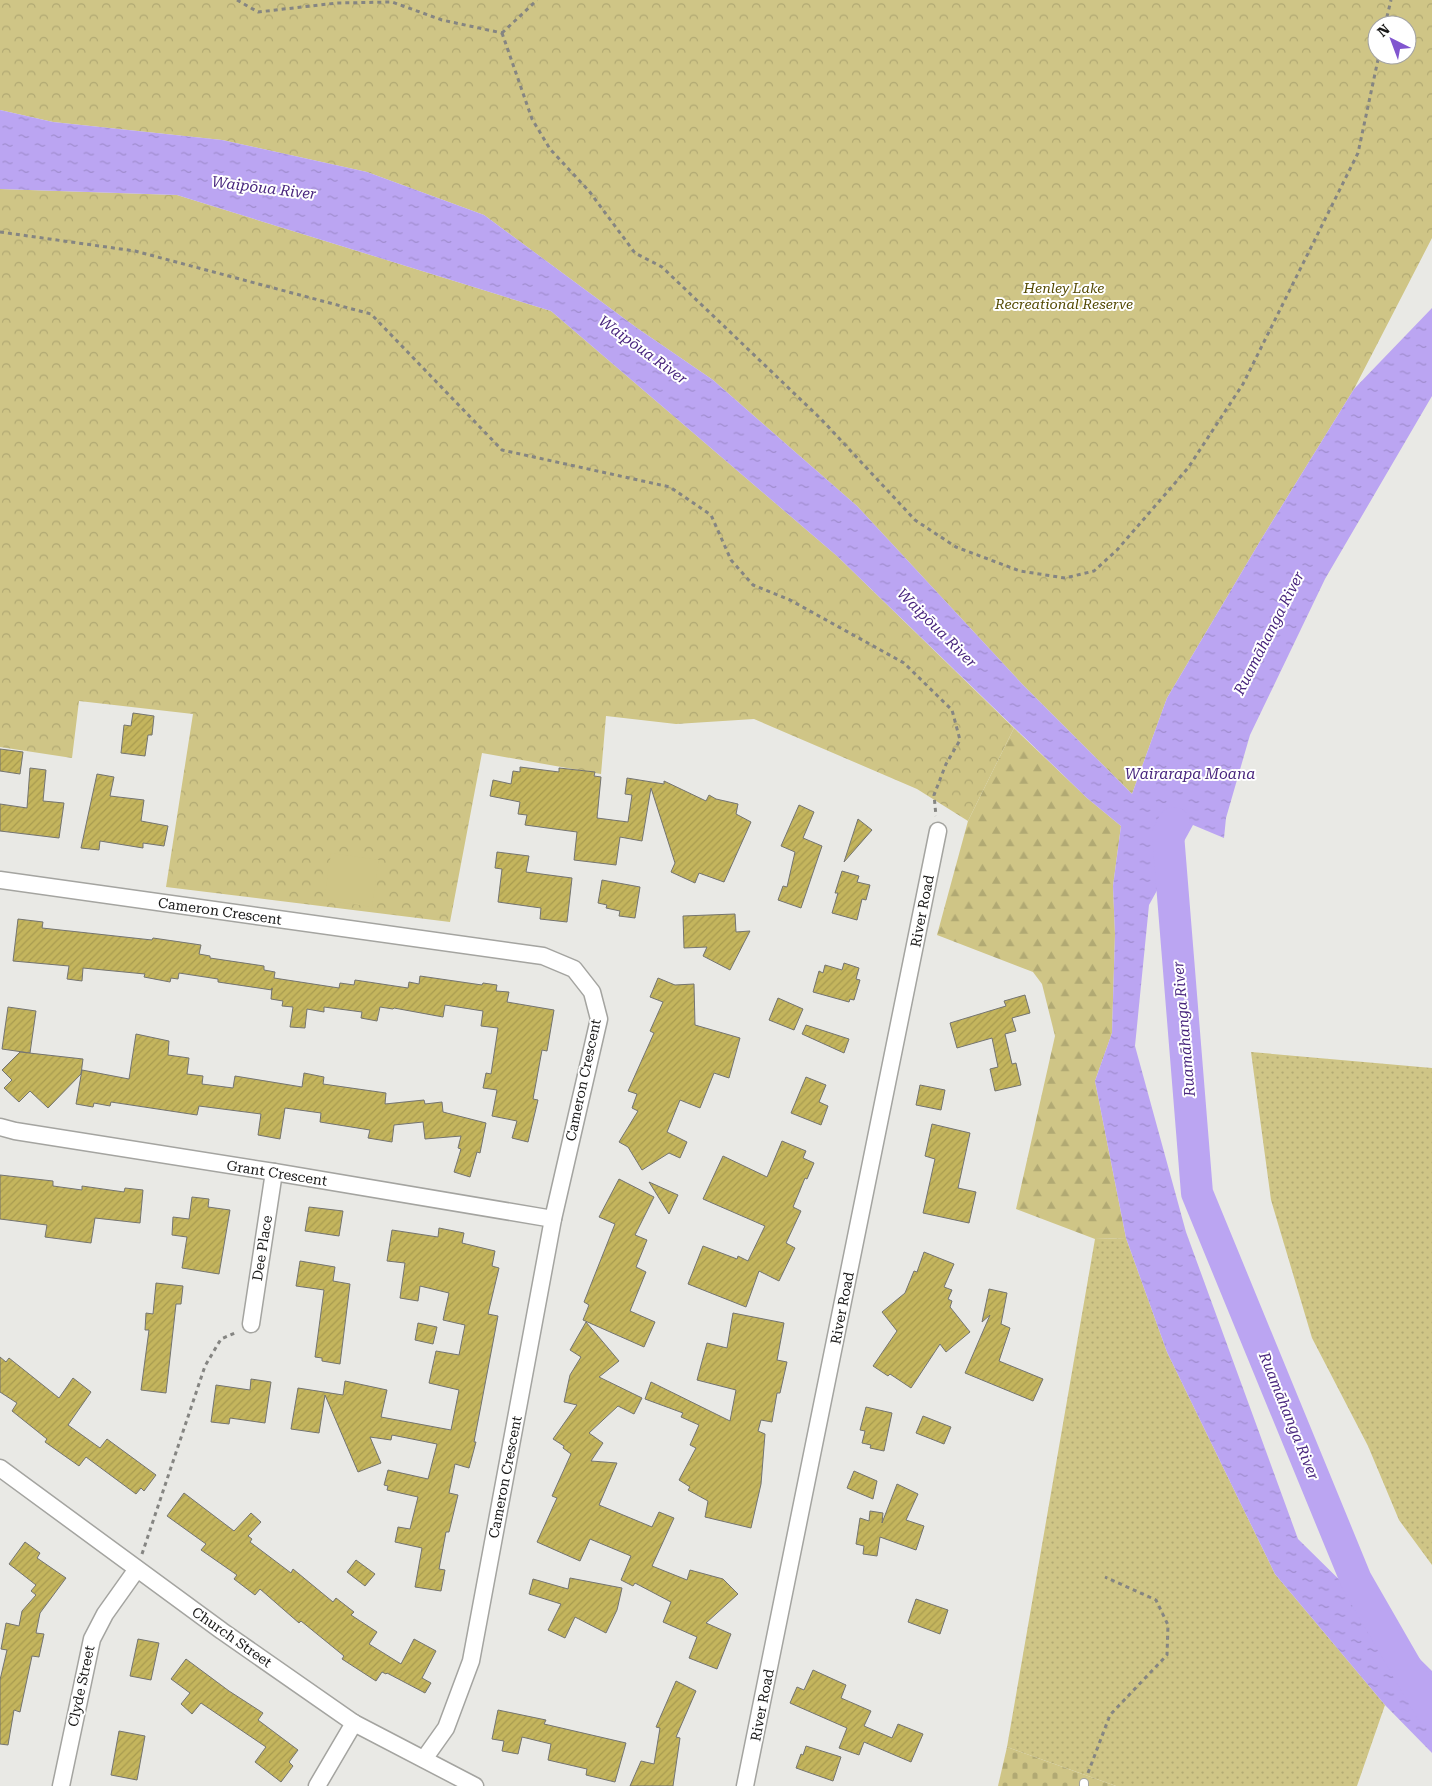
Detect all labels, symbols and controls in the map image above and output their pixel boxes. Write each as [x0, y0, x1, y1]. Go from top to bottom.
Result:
north arrow [1367, 15, 1417, 65]
text: N [1374, 21, 1393, 40]
water label: Waipōua River [211, 173, 318, 203]
park label: Henley Lake Recreational Reserve [994, 280, 1133, 312]
water label: Waipōua River [595, 312, 691, 389]
water label: Ruamāhanga River [1230, 568, 1308, 699]
water label: Waipōua River [894, 585, 981, 672]
water label: Wairarapa Moana [1125, 765, 1255, 783]
street label: River Road [907, 873, 937, 949]
street label: Cameron Crescent [157, 894, 283, 928]
water label: Ruamāhanga River [1169, 960, 1199, 1099]
street label: Cameron Crescent [562, 1017, 604, 1143]
street label: Grant Crescent [226, 1157, 328, 1189]
street label: Dee Place [249, 1214, 275, 1282]
street label: River Road [827, 1270, 857, 1346]
water label: Ruamāhanga River [1255, 1349, 1323, 1483]
street label: Cameron Crescent [485, 1414, 525, 1540]
street label: Church Street [189, 1604, 275, 1670]
street label: Clyde Street [65, 1644, 97, 1728]
street label: River Road [747, 1667, 777, 1743]

